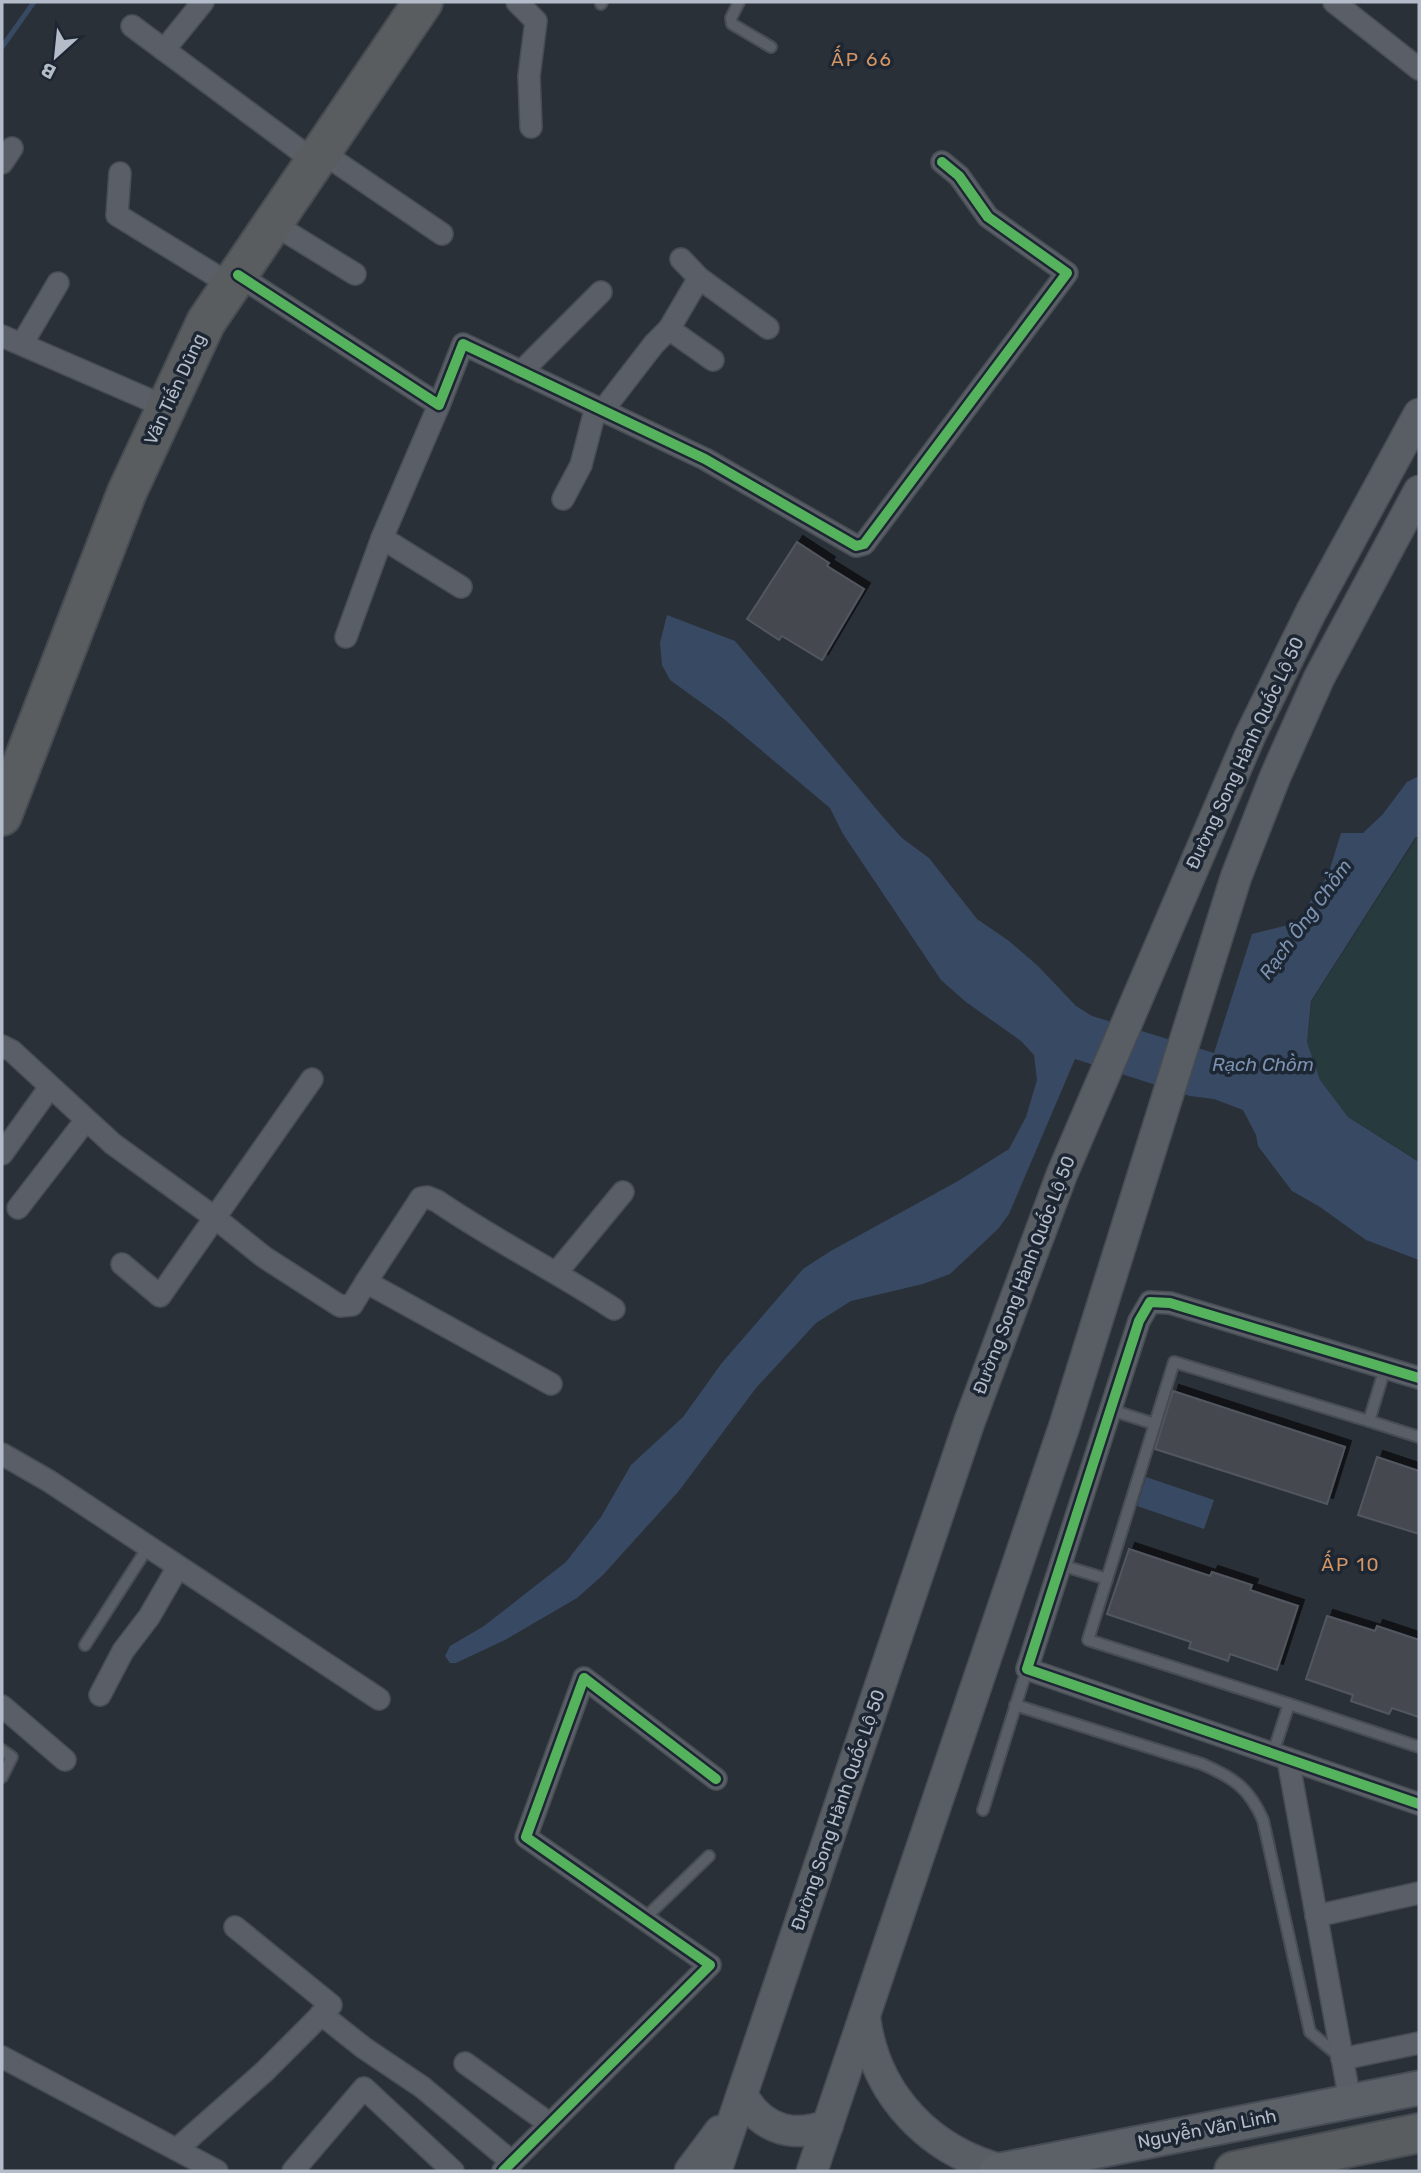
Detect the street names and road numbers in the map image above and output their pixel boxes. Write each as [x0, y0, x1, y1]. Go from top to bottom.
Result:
street label: Văn Tiến Dũng [139, 329, 210, 448]
street label: Đường Song Hành Quốc Lộ 50 [1181, 633, 1309, 873]
street label: Đường Song Hành Quốc Lộ 50 [968, 1152, 1080, 1397]
street label: Đường Song Hành Quốc Lộ 50 [786, 1686, 890, 1933]
street label: Nguyễn Văn Linh [1136, 2104, 1278, 2153]

